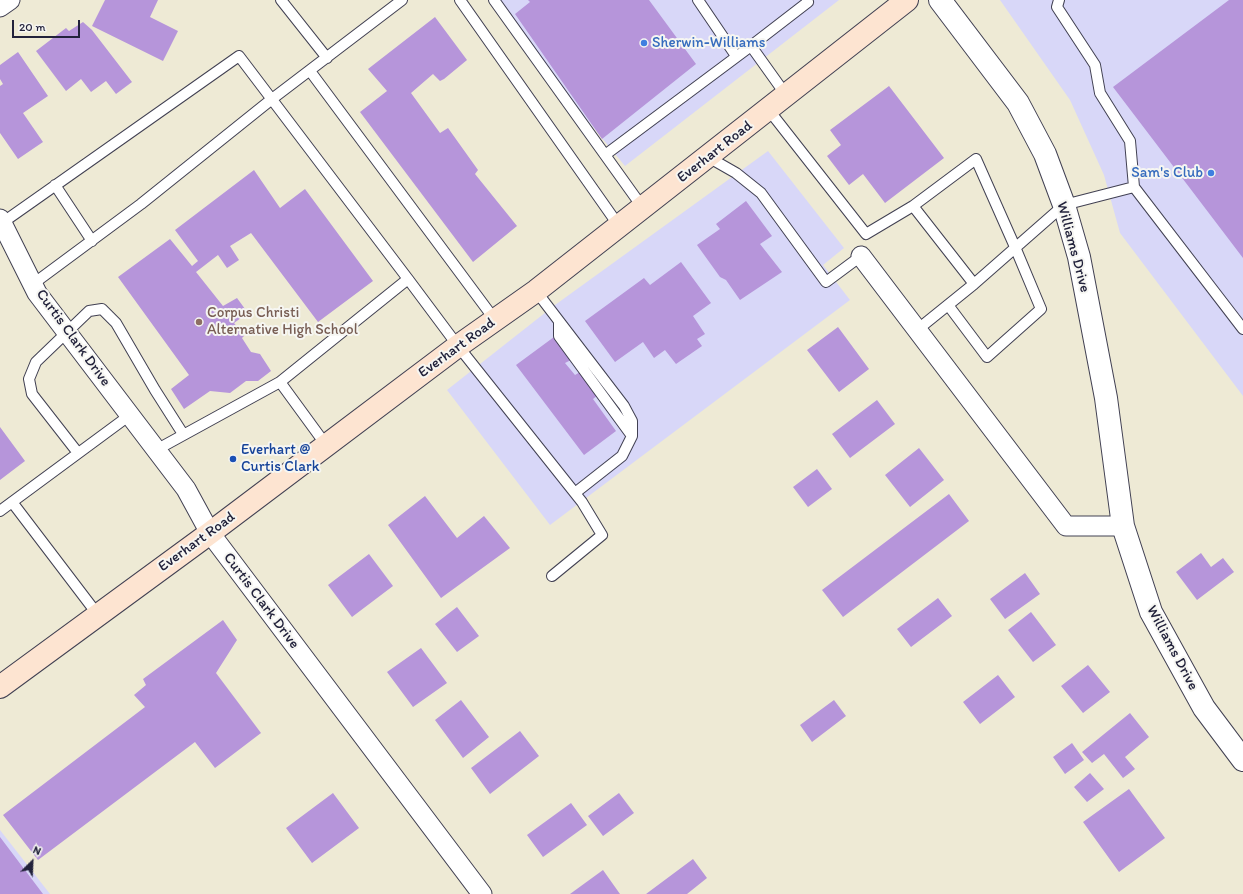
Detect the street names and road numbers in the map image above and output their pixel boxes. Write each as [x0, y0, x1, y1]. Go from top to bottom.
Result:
street label: Everhart Road [674, 117, 756, 187]
street label: Williams Drive [1052, 200, 1094, 294]
street label: Curtis Clark Drive [32, 286, 114, 390]
street label: Everhart Road [415, 314, 499, 382]
street label: Everhart Road [155, 508, 239, 576]
street label: Curtis Clark Drive [219, 549, 303, 653]
street label: Williams Drive [1142, 603, 1202, 693]

